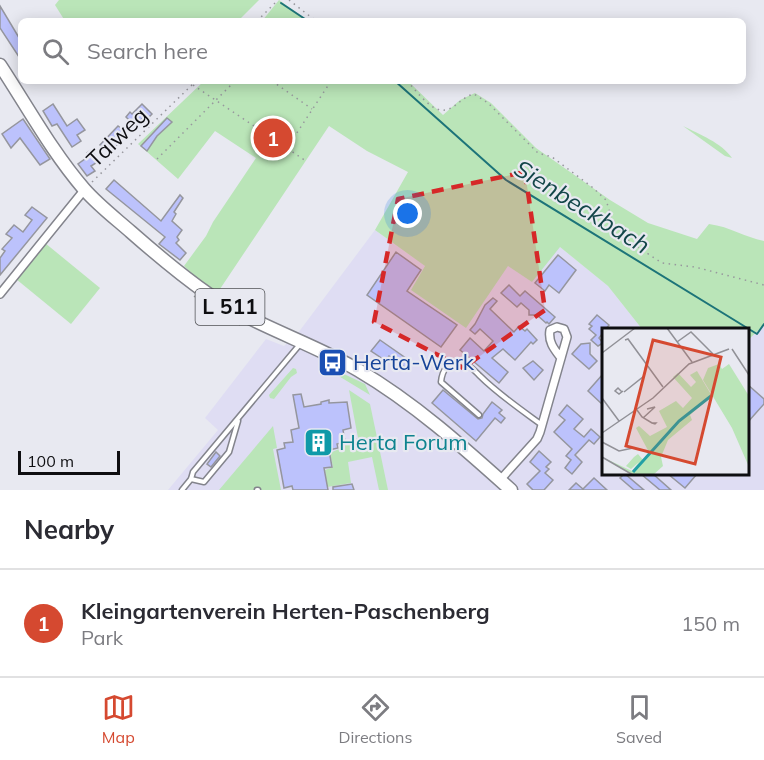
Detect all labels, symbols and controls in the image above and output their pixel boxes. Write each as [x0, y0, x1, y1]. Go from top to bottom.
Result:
search box [18, 18, 746, 84]
icon: search [39, 35, 72, 68]
text: Search here [87, 37, 208, 65]
street label: Talweg [81, 101, 153, 173]
pin: 1 [254, 116, 292, 160]
water label: Sienbeckbach [509, 153, 656, 260]
your location [393, 199, 422, 228]
road number: L 511 [196, 289, 264, 325]
inset map [602, 328, 749, 475]
bus stop icon: Herta-Werk [316, 346, 348, 378]
place label: Herta-Werk [353, 348, 475, 376]
building icon: Herta Forum [302, 426, 334, 458]
place label: Herta Forum [339, 428, 468, 456]
scale bar [18, 448, 120, 476]
text: 100 m [27, 451, 74, 471]
text: Nearby [24, 513, 114, 546]
text: Kleingartenverein Herten-Paschenberg [81, 597, 490, 625]
text: 1 [38, 611, 50, 636]
text: 150 m [681, 611, 740, 636]
text: Park [81, 625, 123, 650]
tab: Map [102, 691, 135, 747]
tab: Directions [338, 691, 412, 747]
tab: Saved [616, 691, 662, 747]

